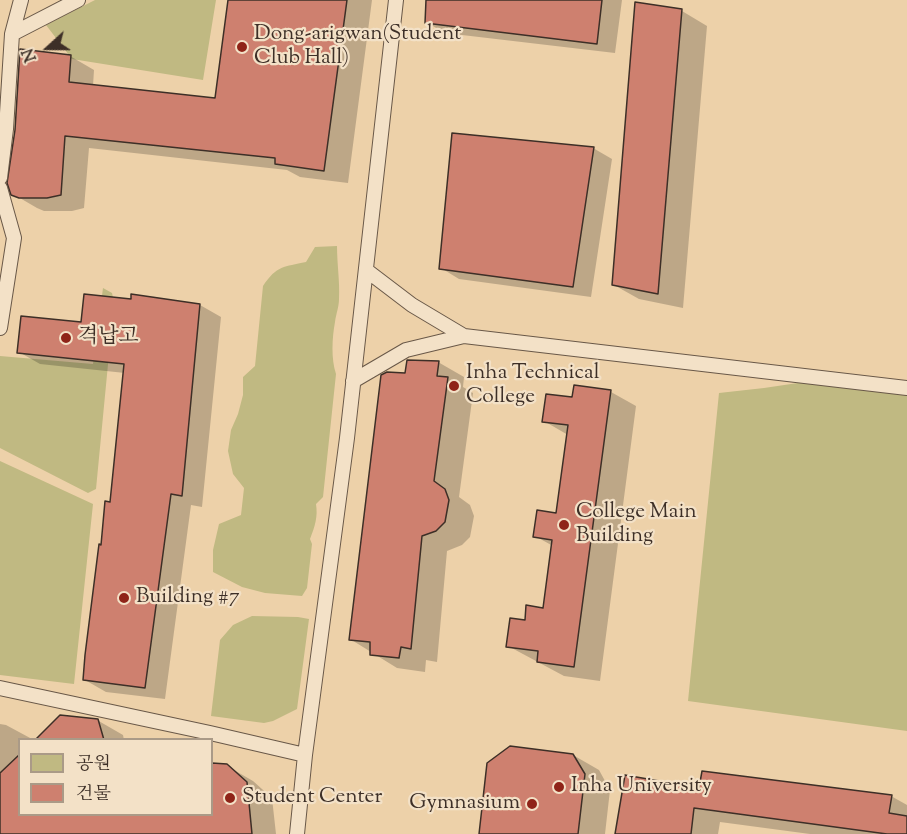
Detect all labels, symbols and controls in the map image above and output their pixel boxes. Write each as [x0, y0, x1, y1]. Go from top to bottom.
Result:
north arrow [18, 18, 78, 78]
place label: Dong-arigwan(Student Club Hall) [254, 22, 461, 72]
marker: Dong-arigwan(Student Club Hall) [235, 40, 249, 54]
text: N [18, 45, 44, 65]
place label: 격납고 [78, 325, 139, 351]
marker: 격납고 [59, 331, 73, 345]
place label: Inha Technical College [466, 361, 599, 411]
marker: Inha Technical College [447, 379, 461, 393]
place label: College Main Building [576, 500, 697, 550]
marker: College Main Building [557, 518, 571, 532]
place label: Building #7 [136, 585, 239, 611]
marker: Building #7 [117, 591, 131, 605]
legend [18, 738, 213, 816]
text: 공원 [76, 752, 111, 778]
place label: Inha University [571, 774, 712, 800]
marker: Inha University [552, 780, 566, 794]
text: 건물 [76, 782, 111, 808]
place label: Student Center [242, 785, 382, 811]
marker: Student Center [223, 791, 237, 805]
place label: Gymnasium [409, 791, 520, 817]
marker: Gymnasium [525, 797, 539, 811]

